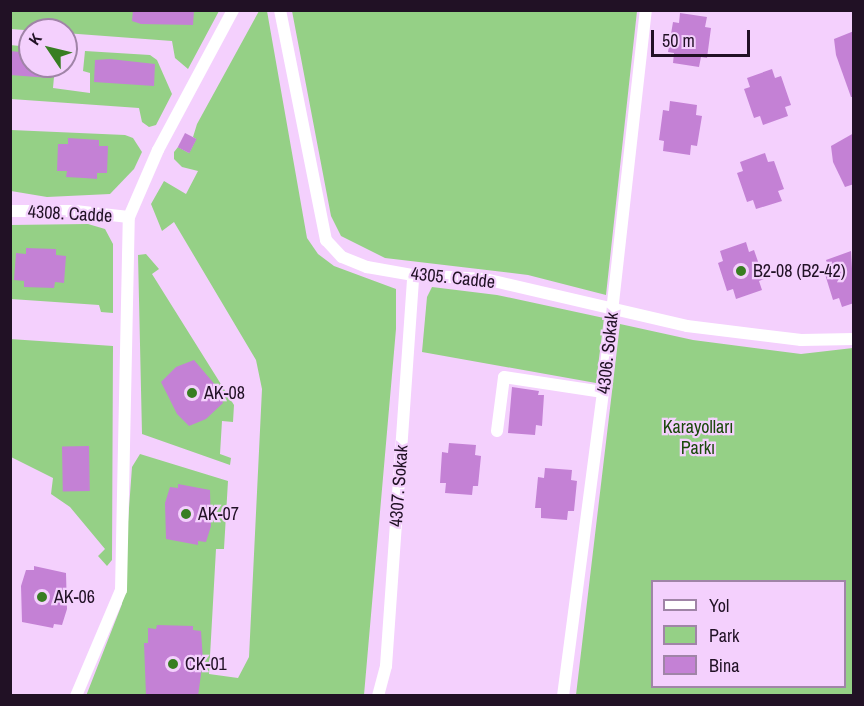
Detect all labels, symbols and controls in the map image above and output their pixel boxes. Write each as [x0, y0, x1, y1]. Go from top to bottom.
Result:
north arrow [18, 18, 78, 78]
scale bar [654, 18, 753, 56]
text: 50 m [662, 28, 695, 53]
text: K [23, 29, 47, 49]
street label: 4308. Cadde [27, 201, 113, 227]
place label: B2-08 (B2-42) [753, 260, 846, 282]
street label: 4305. Cadde [410, 263, 496, 293]
marker: B2-08 (B2-42) [734, 264, 748, 278]
street label: 4306. Sokak [593, 311, 623, 395]
place label: AK-08 [204, 382, 245, 404]
marker: AK-08 [185, 386, 199, 400]
park label: Karayolları Parkı [663, 417, 733, 460]
street label: 4307. Sokak [385, 444, 413, 528]
place label: AK-07 [198, 503, 239, 525]
marker: AK-07 [179, 507, 193, 521]
legend [651, 580, 846, 688]
place label: AK-06 [54, 586, 95, 608]
marker: AK-06 [35, 590, 49, 604]
text: Yol [709, 593, 729, 618]
text: Park [709, 623, 739, 648]
place label: CK-01 [185, 653, 227, 675]
text: Bina [709, 653, 739, 678]
marker: CK-01 [166, 657, 180, 671]

